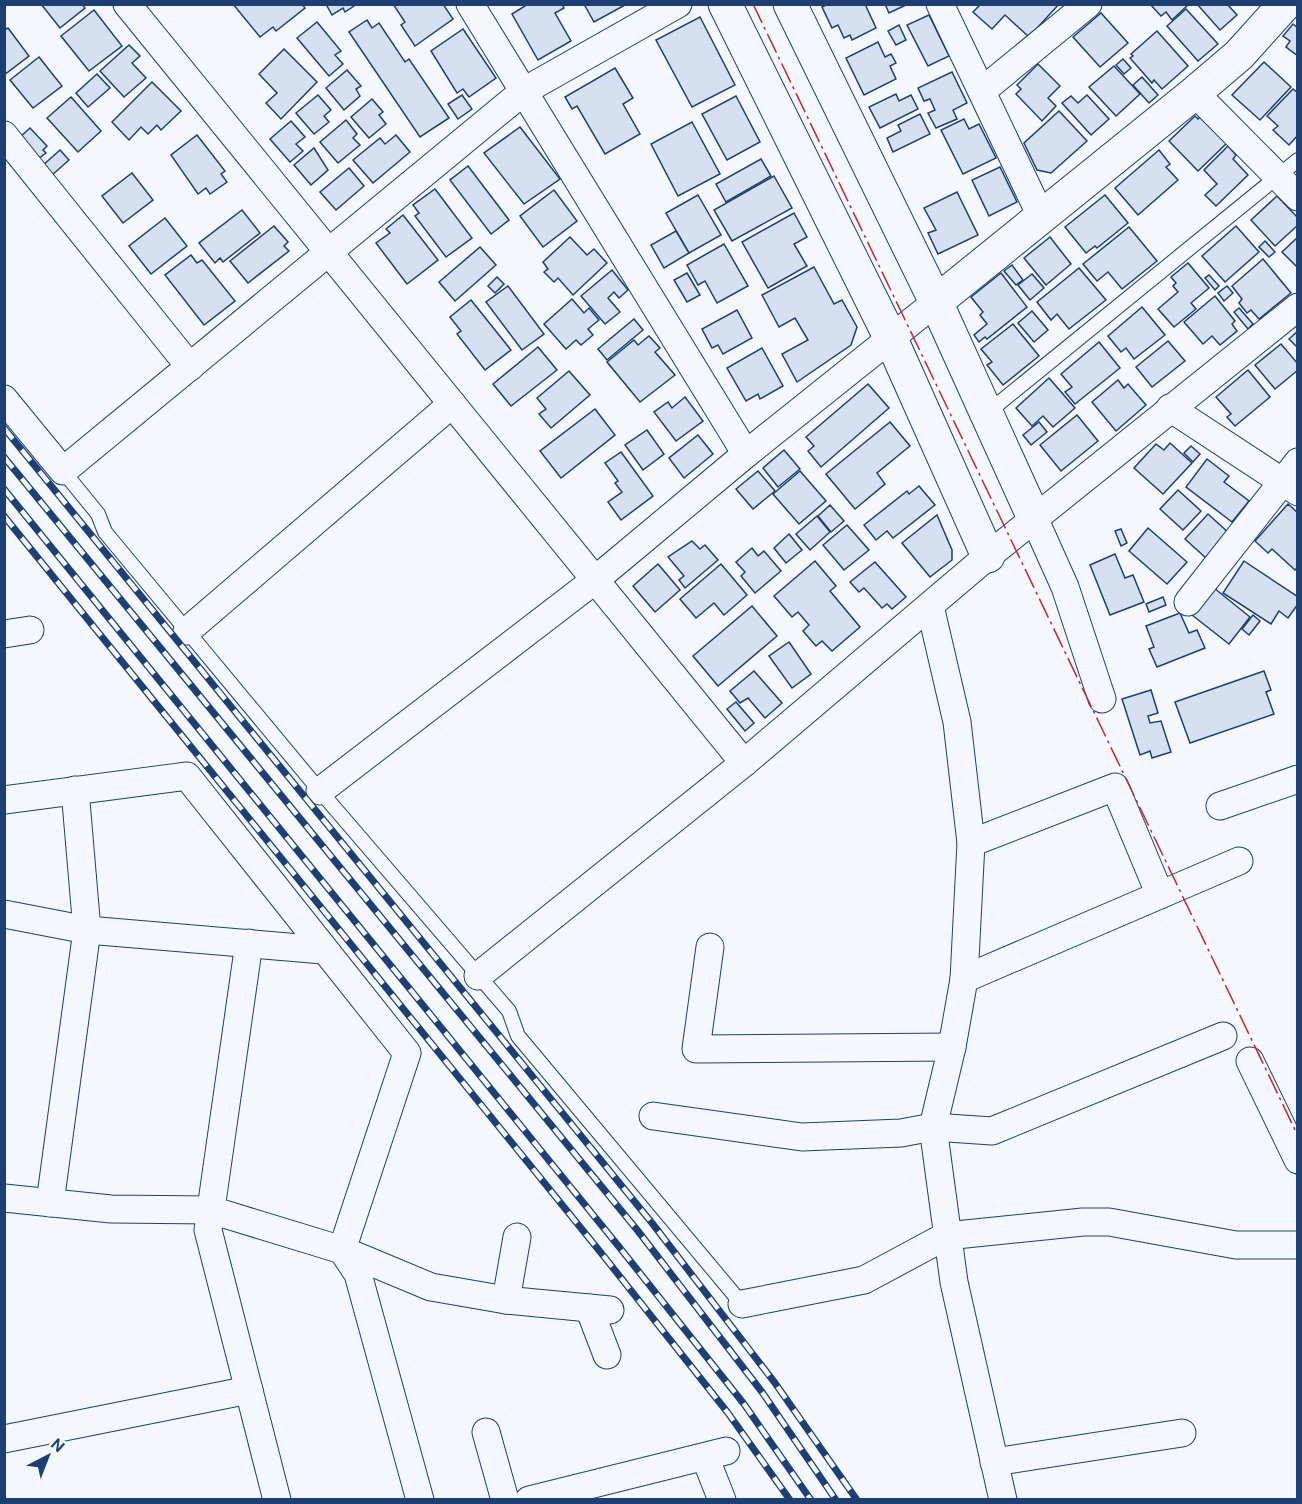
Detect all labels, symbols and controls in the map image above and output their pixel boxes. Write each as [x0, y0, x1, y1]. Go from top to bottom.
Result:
north arrow [18, 1426, 78, 1486]
text: N [46, 1434, 69, 1457]

